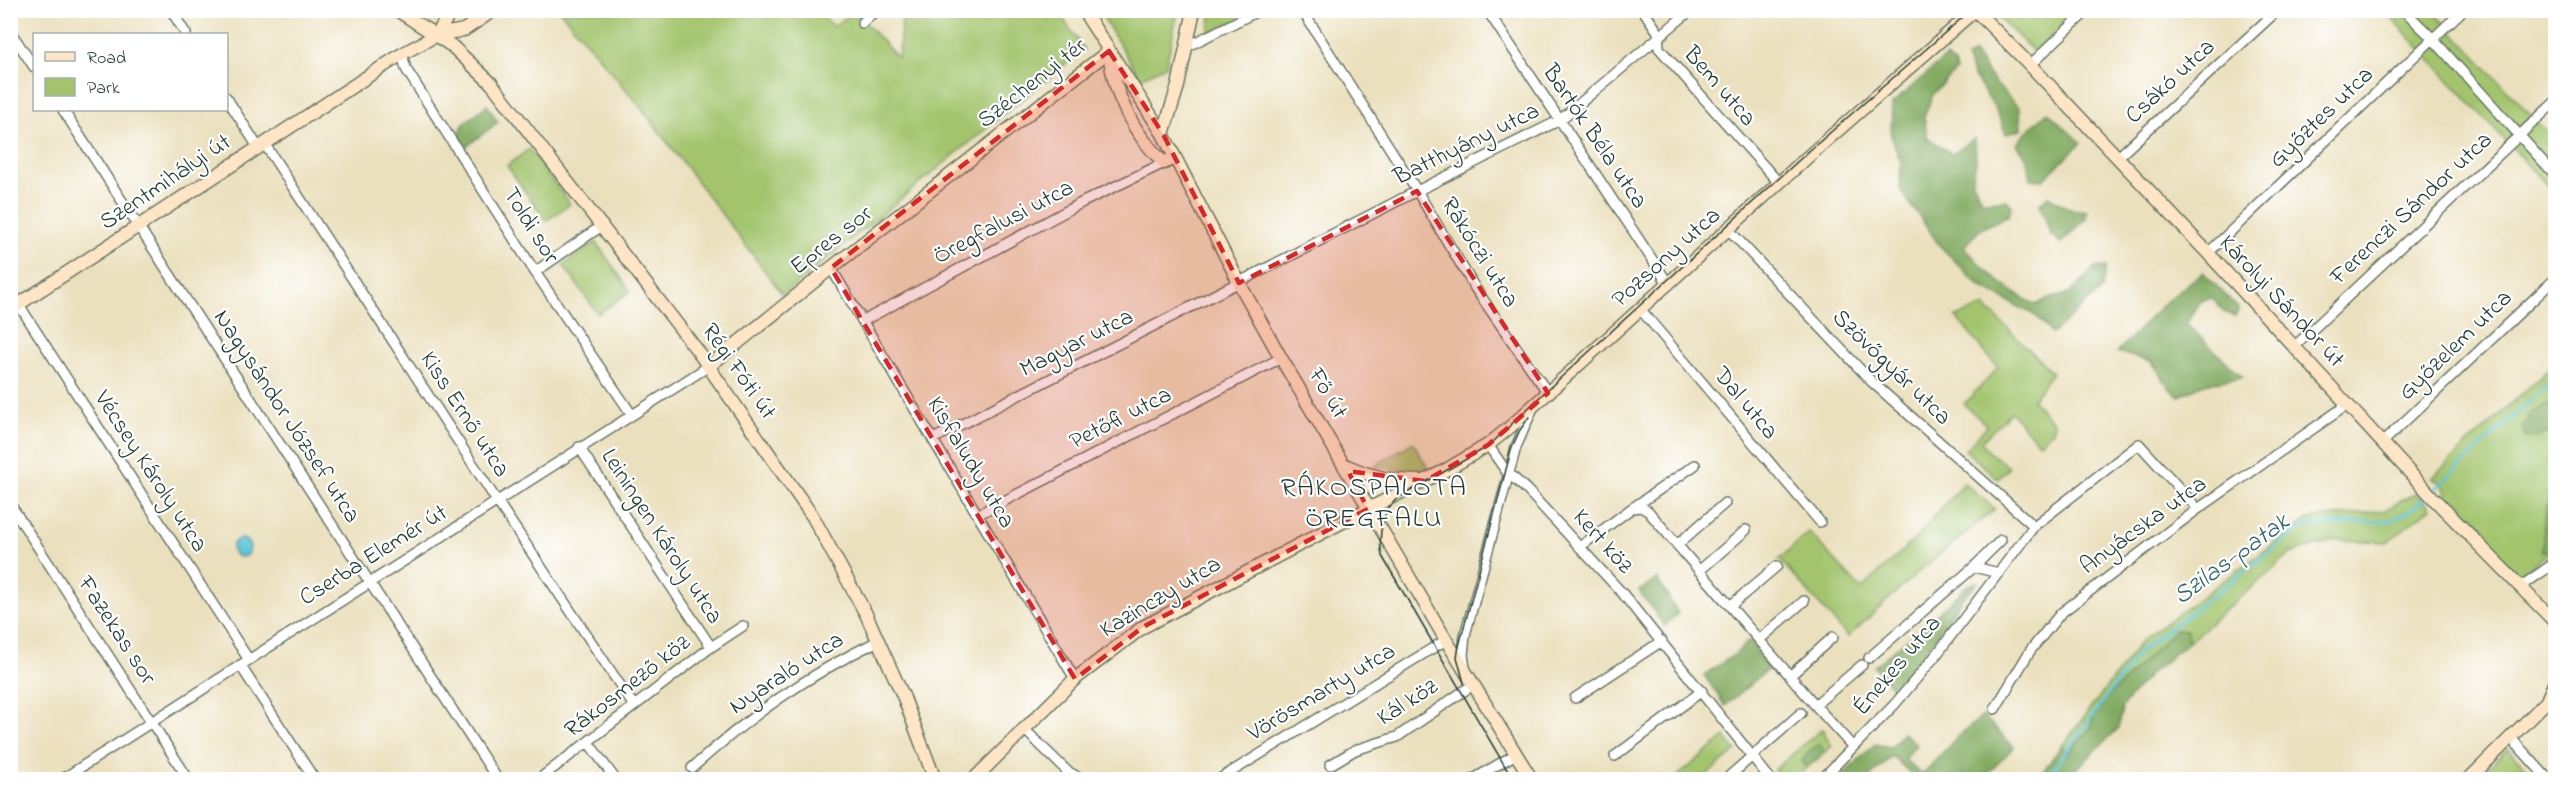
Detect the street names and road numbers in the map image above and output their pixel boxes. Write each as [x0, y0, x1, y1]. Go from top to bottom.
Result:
street label: Széchenyi tér [971, 30, 1096, 139]
street label: Csákó utca [2118, 31, 2224, 133]
street label: Bem utca [1673, 38, 1764, 135]
street label: Bartók Béla utca [1532, 57, 1656, 216]
street label: Győztes utca [2262, 59, 2383, 178]
street label: Batthyány utca [1387, 94, 1546, 197]
street label: Ferenczi Sándor utca [2322, 124, 2501, 295]
street label: Szentmihályi út [93, 126, 239, 241]
street label: Öregfalusi utca [928, 171, 1080, 275]
street label: Toldi sor [493, 181, 568, 272]
street label: Rákóczi utca [1431, 191, 1527, 315]
street label: Epres sor [783, 197, 881, 284]
street label: Pozsony utca [1605, 199, 1730, 317]
street label: Károlyi Sándor út [2209, 227, 2352, 377]
street label: Győzelem utca [2391, 282, 2522, 410]
street label: Magyar utca [1014, 300, 1140, 388]
street label: Szövőgyár utca [1822, 302, 1959, 435]
street label: Nagysándor József utca [203, 303, 368, 531]
street label: Régi Fóti út [692, 316, 784, 428]
street label: Kiss Ernő utca [410, 345, 518, 485]
street label: Dal utca [1703, 359, 1786, 448]
street label: Fő út [1298, 361, 1356, 426]
street label: Petőfi utca [1064, 378, 1178, 460]
street label: Vécsey Károly utca [83, 383, 216, 560]
street label: Kisfaludy utca [916, 390, 1023, 536]
street label: Leiningen Károly utca [590, 442, 731, 632]
street label: Anyácska utca [2073, 468, 2215, 585]
street label: Cserba Elemér út [293, 496, 455, 616]
street label: Kert köz [1563, 502, 1641, 583]
street label: Kazinczy utca [1094, 548, 1229, 649]
street label: Fazekas sor [67, 569, 165, 693]
street label: Énekes utca [1845, 608, 1951, 724]
street label: Nyaraló utca [723, 624, 852, 725]
street label: Rákosmező köz [557, 626, 699, 747]
street label: Vörösmarty utca [1240, 635, 1403, 753]
street label: Kál köz [1370, 670, 1446, 736]

